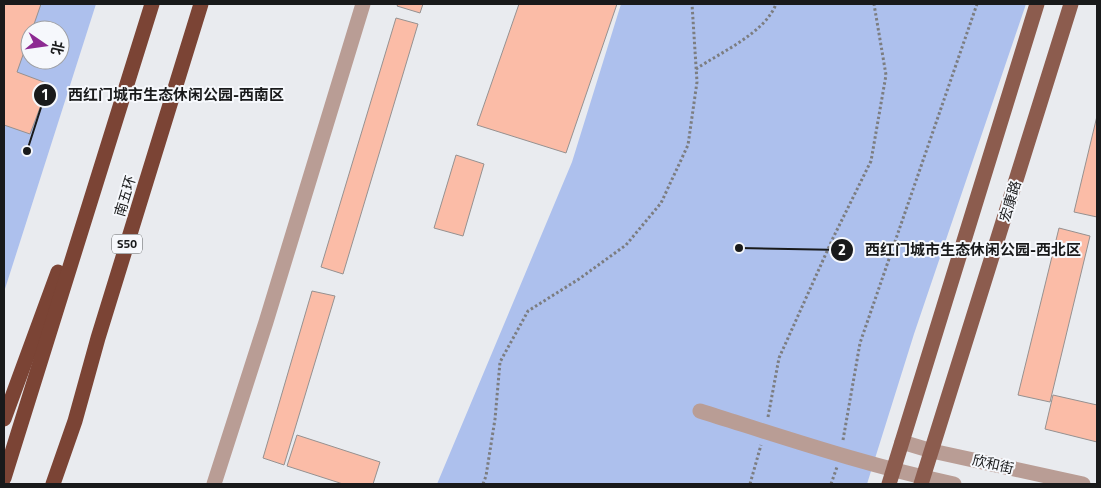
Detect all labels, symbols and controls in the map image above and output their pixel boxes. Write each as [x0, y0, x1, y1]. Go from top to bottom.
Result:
north arrow [20, 20, 70, 70]
text: 北 [46, 39, 70, 57]
callout: 西红门城市生态休闲公园-西南区 [33, 80, 294, 110]
text: 1 [41, 83, 49, 106]
text: 西红门城市生态休闲公园-西南区 [68, 83, 284, 106]
street label: 南五环 [108, 173, 141, 219]
street label: 宏康路 [993, 178, 1026, 224]
road number: S50 [112, 234, 142, 253]
callout: 西红门城市生态休闲公园-西北区 [830, 235, 1091, 265]
text: 2 [838, 238, 846, 261]
text: 西红门城市生态休闲公园-西北区 [865, 238, 1081, 261]
street label: 欣和街 [970, 449, 1016, 478]

